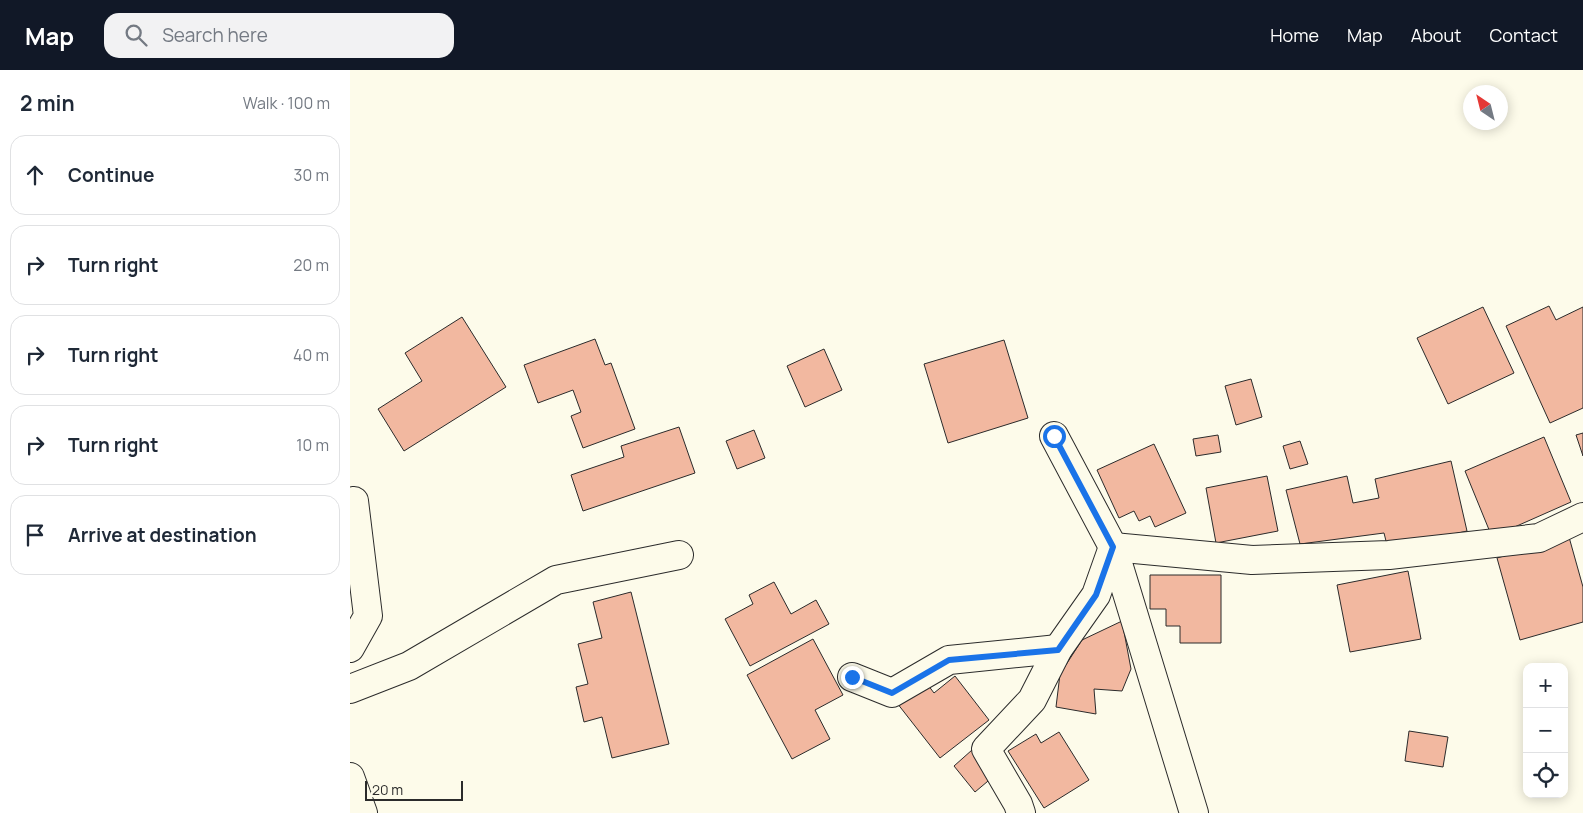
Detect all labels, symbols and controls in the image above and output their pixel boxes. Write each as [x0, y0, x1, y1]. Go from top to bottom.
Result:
search box [104, 13, 454, 58]
text: Map [25, 19, 74, 52]
icon: search [122, 21, 150, 49]
text: Search here [162, 22, 268, 48]
text: Home [1270, 23, 1319, 47]
text: Map [1347, 23, 1383, 47]
text: About [1411, 23, 1461, 47]
text: Contact [1489, 23, 1558, 47]
north arrow [1463, 85, 1508, 130]
text: 2 min [20, 89, 75, 117]
text: Walk · 100 m [243, 92, 330, 114]
icon: ahead [21, 161, 49, 189]
text: Continue [68, 162, 154, 188]
text: 30 m [294, 164, 329, 186]
icon: right [21, 251, 49, 279]
text: Turn right [68, 252, 158, 278]
text: 20 m [293, 254, 329, 276]
icon: right [21, 341, 49, 369]
text: Turn right [68, 342, 158, 368]
text: 40 m [293, 344, 329, 366]
route start [1043, 425, 1066, 448]
icon: right [21, 431, 49, 459]
text: Turn right [68, 432, 158, 458]
text: 10 m [296, 434, 329, 456]
icon: arrive [21, 521, 49, 549]
text: Arrive at destination [68, 522, 257, 548]
map controls [1523, 663, 1568, 798]
button: + [1523, 663, 1568, 708]
route end [841, 666, 864, 689]
button: − [1523, 708, 1568, 753]
button: locate [1523, 753, 1568, 798]
scale bar [365, 778, 462, 801]
text: 20 m [372, 780, 403, 799]

